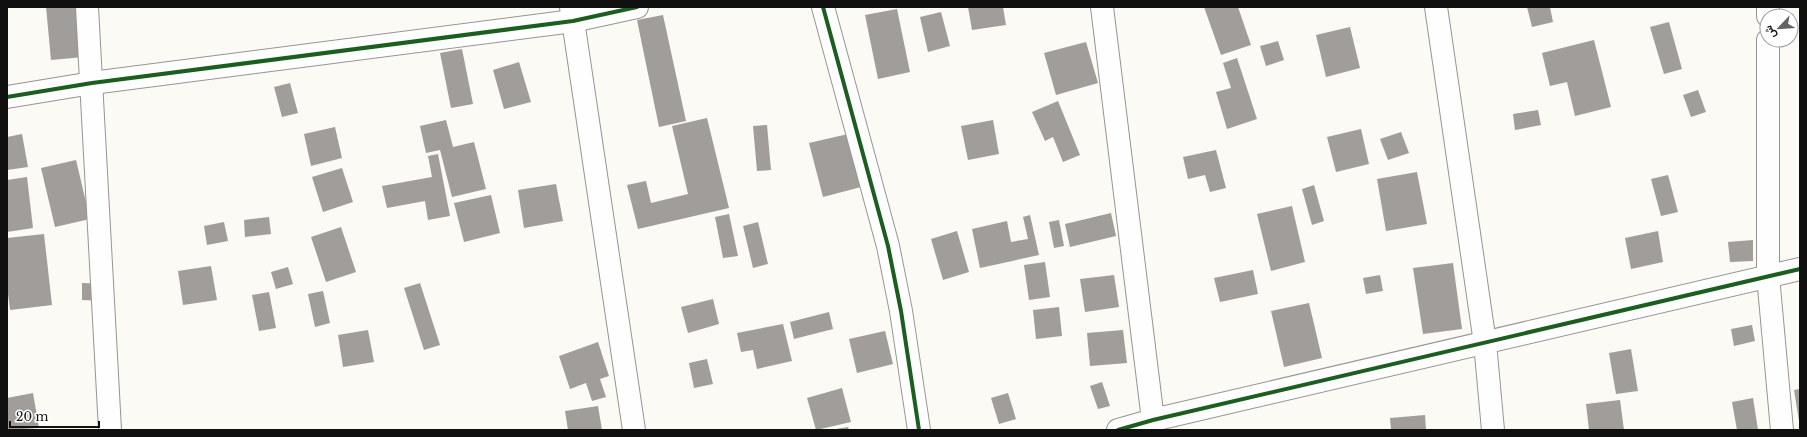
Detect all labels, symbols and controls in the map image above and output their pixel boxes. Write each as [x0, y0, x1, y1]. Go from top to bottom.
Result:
north arrow [1759, 8, 1799, 48]
text: ش [1761, 23, 1779, 41]
scale bar [10, 403, 99, 429]
text: 20 m [16, 409, 48, 424]

